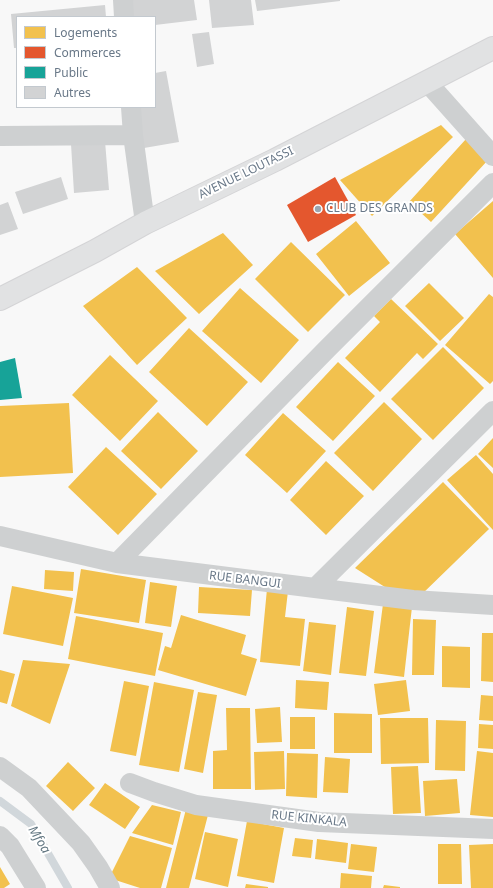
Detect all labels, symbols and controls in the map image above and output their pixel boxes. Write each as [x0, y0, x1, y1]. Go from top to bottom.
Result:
legend [16, 16, 156, 108]
text: Logements [54, 24, 117, 41]
text: Commerces [54, 44, 121, 61]
text: Public [54, 64, 88, 81]
text: Autres [54, 84, 91, 101]
street label: AVENUE LOUTASSI [196, 144, 296, 202]
place label: CLUB DES GRANDS [326, 202, 433, 216]
marker: CLUB DES GRANDS [313, 204, 323, 214]
street label: RUE BANGUI [208, 568, 282, 592]
street label: RUE KINKALA [271, 808, 347, 830]
water label: Mfoa [24, 823, 54, 857]

